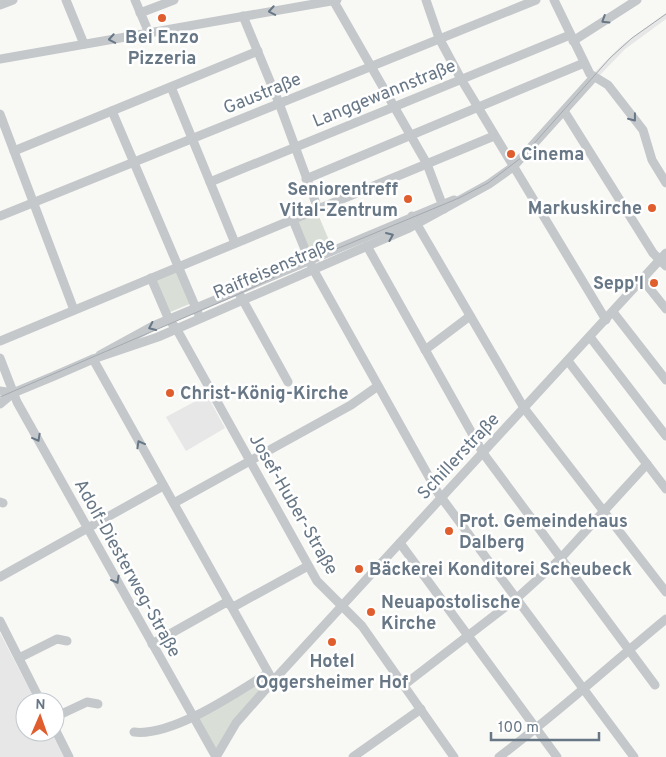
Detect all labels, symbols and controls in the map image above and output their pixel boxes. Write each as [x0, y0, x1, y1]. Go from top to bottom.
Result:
one-way arrow [268, 6, 276, 16]
marker: Bei Enzo Pizzeria [156, 12, 168, 24]
one-way arrow [601, 14, 610, 24]
place label: Bei Enzo Pizzeria [125, 27, 199, 71]
one-way arrow [108, 34, 116, 44]
street label: Langgewannstraße [309, 55, 460, 134]
street label: Gaustraße [220, 68, 305, 120]
one-way arrow [628, 112, 636, 121]
place label: Cinema [521, 144, 584, 167]
marker: Cinema [505, 148, 517, 160]
place label: Seniorentreff Vital-Zentrum [279, 179, 398, 223]
marker: Seniorentreff Vital-Zentrum [402, 193, 414, 205]
place label: Markuskirche [528, 198, 642, 221]
marker: Markuskirche [646, 202, 658, 214]
one-way arrow [385, 231, 394, 242]
street label: Raiffeisenstraße [210, 233, 339, 305]
place label: Sepp'l [593, 273, 644, 296]
marker: Sepp'l [648, 277, 660, 289]
one-way arrow [148, 321, 157, 331]
place label: Christ-König-Kirche [180, 383, 348, 406]
marker: Christ-König-Kirche [164, 387, 176, 399]
street label: Schillerstraße [413, 409, 505, 505]
street label: Josef-Huber-Straße [243, 430, 342, 579]
one-way arrow [31, 432, 41, 441]
one-way arrow [136, 440, 146, 449]
street label: Adolf-Diesterweg-Straße [68, 476, 185, 662]
place label: Prot. Gemeindehaus Dalberg [459, 511, 628, 555]
marker: Prot. Gemeindehaus Dalberg [443, 525, 455, 537]
place label: Bäckerei Konditorei Scheubeck [369, 559, 632, 582]
marker: Bäckerei Konditorei Scheubeck [353, 563, 365, 575]
one-way arrow [110, 574, 120, 583]
place label: Neuapostolische Kirche [381, 592, 521, 636]
marker: Neuapostolische Kirche [365, 606, 377, 618]
marker: Hotel Oggersheimer Hof [326, 636, 338, 648]
place label: Hotel Oggersheimer Hof [256, 651, 409, 695]
north arrow [15, 692, 65, 742]
text: N [35, 697, 46, 714]
scale bar [491, 710, 598, 742]
text: 100 m [498, 719, 539, 738]

